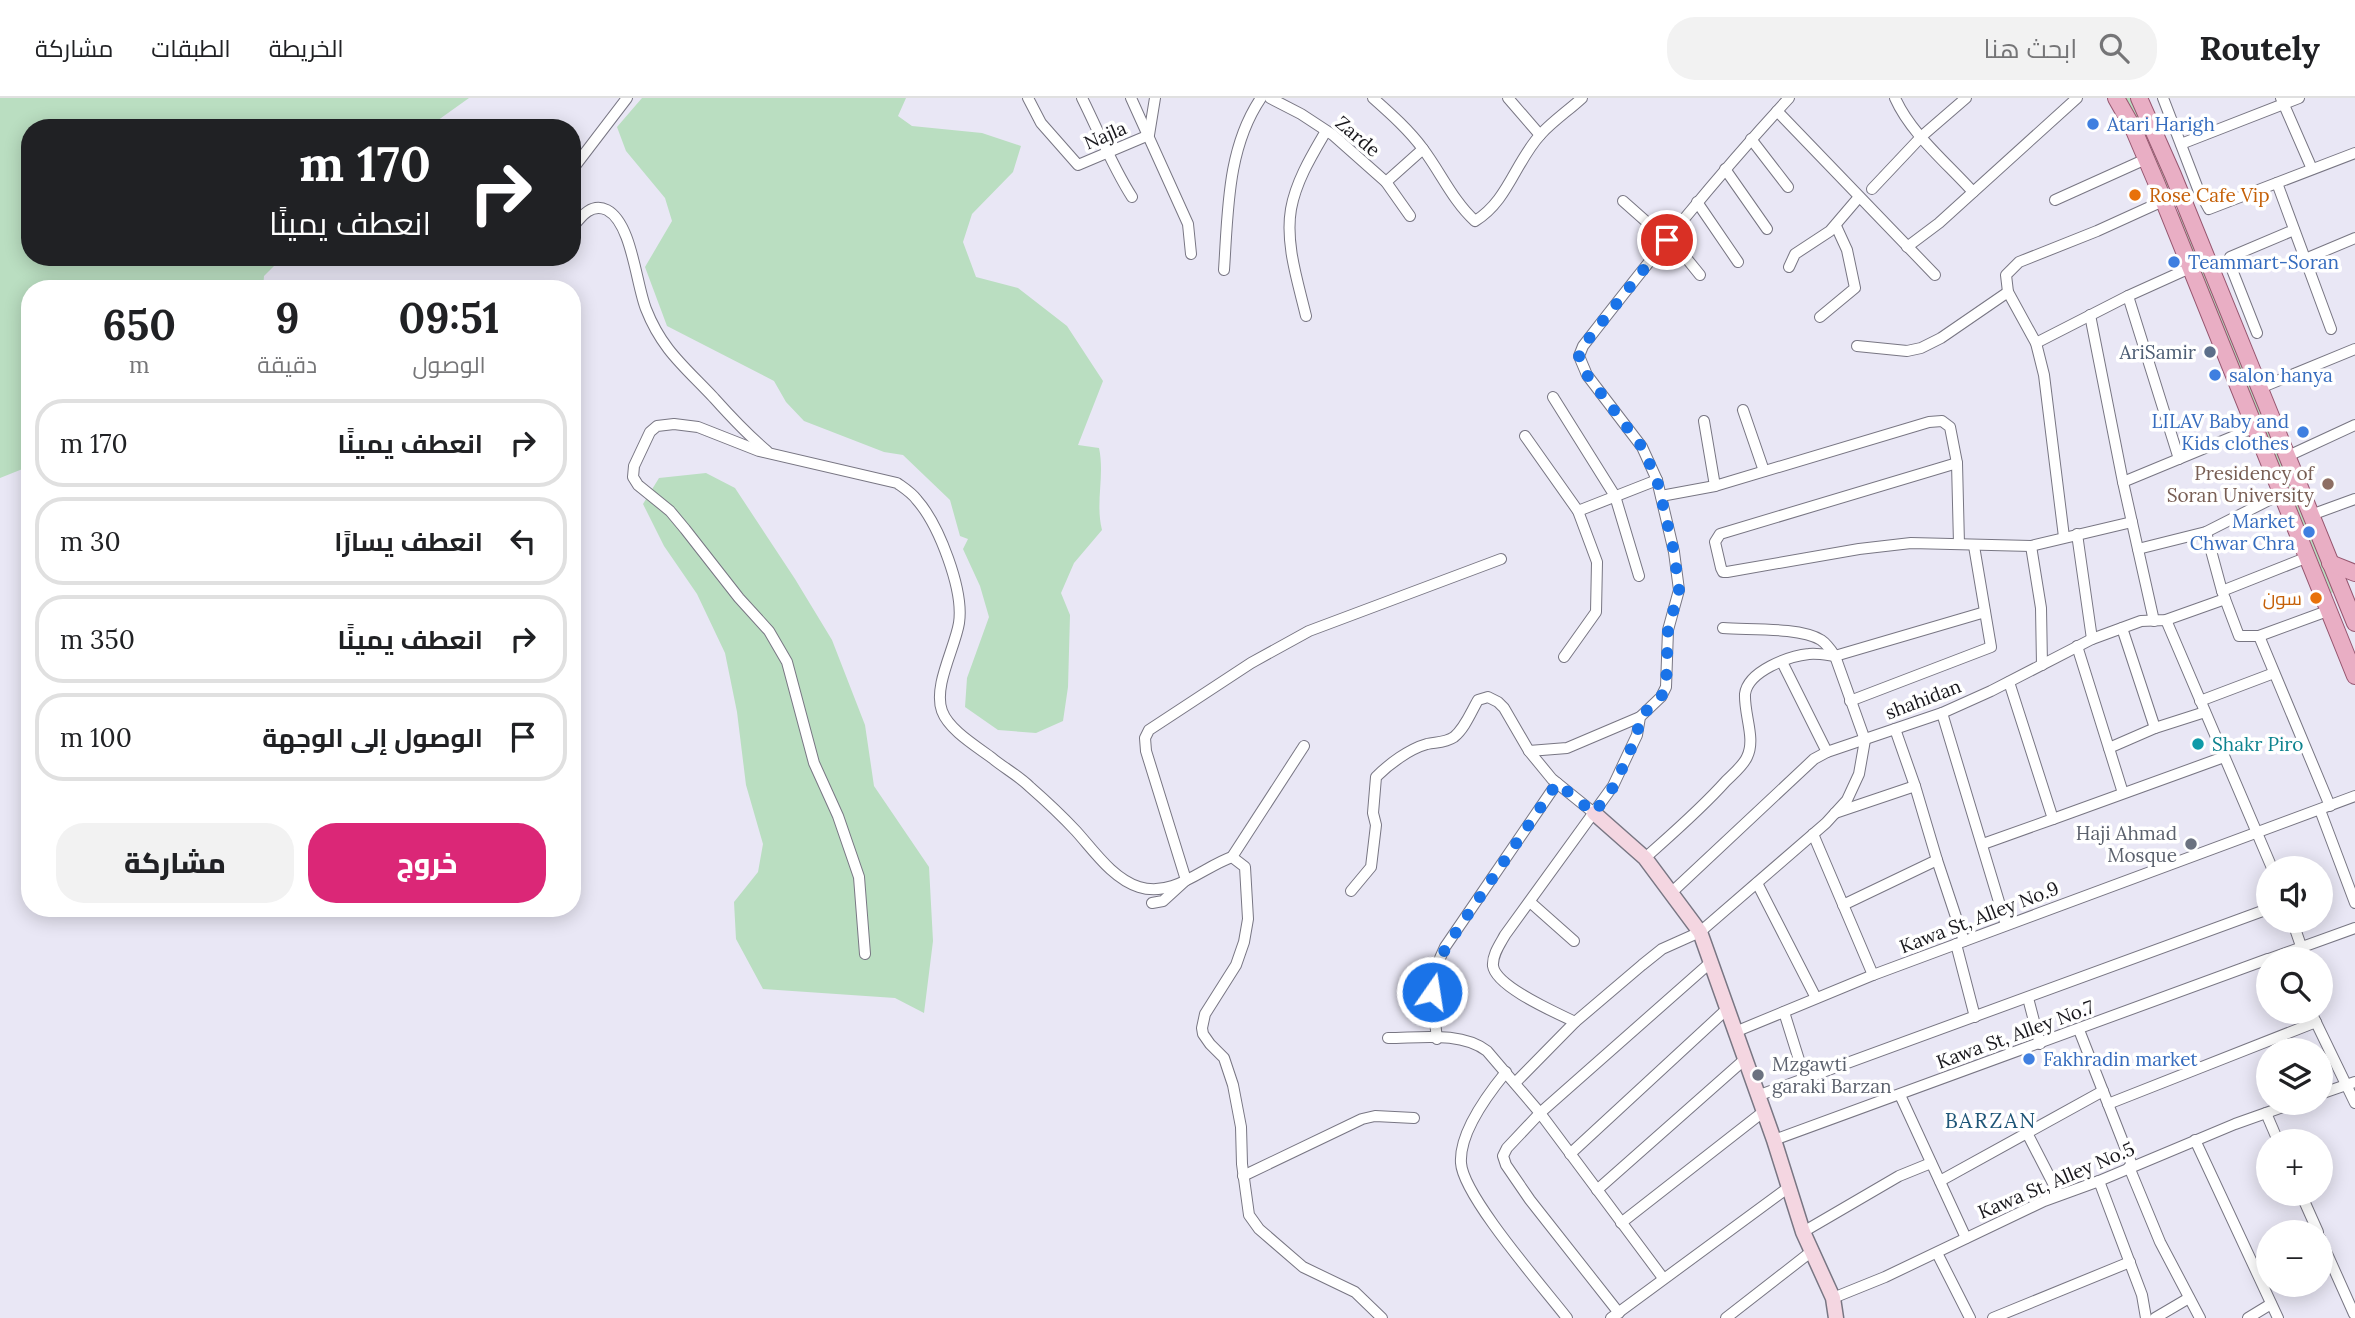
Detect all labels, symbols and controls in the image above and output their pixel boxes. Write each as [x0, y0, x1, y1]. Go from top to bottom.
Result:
search box [1667, 17, 2157, 80]
text: Routely [2199, 27, 2320, 69]
icon: search [2095, 29, 2133, 67]
text: ابحث هنا [1984, 32, 2077, 65]
text: مشاركة [35, 33, 113, 64]
text: الطبقات [151, 33, 231, 64]
text: الخريطة [269, 33, 344, 64]
street label: Zarde [1331, 110, 1385, 162]
place label: Atari Harigh [2106, 112, 2215, 136]
street label: Najla [1080, 115, 1130, 155]
marker: Atari Harigh [2085, 116, 2101, 132]
text: 170 m [299, 132, 431, 194]
icon: right [455, 147, 546, 238]
place label: Rose Cafe Vip [2149, 183, 2270, 207]
marker: Rose Cafe Vip [2127, 187, 2143, 203]
text: انعطف يمينًا [269, 203, 431, 244]
pin [1637, 210, 1697, 270]
icon: arrive [1648, 221, 1686, 259]
place label: Teammart-Soran [2188, 250, 2339, 274]
marker: Teammart-Soran [2166, 254, 2182, 270]
text: 9 [275, 291, 299, 345]
text: 09:51 [399, 291, 500, 345]
text: 650 [102, 298, 176, 352]
place label: AriSamir [2118, 340, 2197, 364]
marker: AriSamir [2202, 344, 2218, 360]
text: m [129, 350, 149, 379]
text: دقيقة [257, 350, 317, 379]
text: الوصول [412, 350, 486, 379]
place label: salon hanya [2229, 363, 2333, 387]
marker: salon hanya [2207, 367, 2223, 383]
place label: LILAV Baby and Kids clothes [2152, 409, 2289, 455]
icon: right [504, 424, 542, 462]
marker: LILAV Baby and Kids clothes [2295, 424, 2311, 440]
text: 170 m [60, 427, 128, 460]
text: انعطف يمينًا [338, 427, 483, 460]
place label: Presidency of Soran University [2167, 461, 2316, 507]
marker: Presidency of Soran University [2320, 476, 2336, 492]
place label: Market Chwar Chra [2190, 509, 2296, 555]
icon: left [504, 522, 542, 560]
marker: Market Chwar Chra [2301, 524, 2317, 540]
text: 30 m [60, 525, 121, 558]
text: انعطف يسارًا [334, 525, 483, 558]
place label: سون [2263, 586, 2302, 610]
marker: سون [2308, 590, 2324, 606]
icon: right [504, 620, 542, 658]
text: 350 m [60, 623, 135, 656]
text: انعطف يمينًا [338, 623, 483, 656]
street label: shahidan [1882, 674, 1964, 724]
icon: arrive [504, 718, 542, 756]
text: 100 m [60, 721, 132, 754]
text: الوصول إلى الوجهة [262, 721, 483, 754]
place label: Shakr Piro [2212, 732, 2303, 756]
marker: Shakr Piro [2190, 736, 2206, 752]
place label: Haji Ahmad Mosque [2076, 821, 2177, 867]
button: مشاركة [56, 823, 294, 903]
button: خروج [308, 823, 546, 903]
marker: Haji Ahmad Mosque [2183, 836, 2199, 852]
map controls [2256, 856, 2333, 1297]
button: sound [2256, 856, 2333, 933]
street label: Kawa St, Alley No.9 [1896, 876, 2062, 958]
button: search [2256, 947, 2333, 1024]
position arrow [1395, 955, 1469, 1029]
street label: Kawa St, Alley No.7 [1933, 994, 2097, 1074]
button: layers [2256, 1038, 2333, 1115]
place label: Fakhradin market [2043, 1047, 2198, 1071]
marker: Fakhradin market [2021, 1051, 2037, 1067]
place label: Mzgawti garaki Barzan [1772, 1052, 1892, 1098]
marker: Mzgawti garaki Barzan [1750, 1067, 1766, 1083]
district label: BARZAN [1945, 1107, 2037, 1134]
button: + [2256, 1129, 2333, 1206]
street label: Kawa St, Alley No.5 [1974, 1136, 2138, 1224]
button: − [2256, 1220, 2333, 1297]

